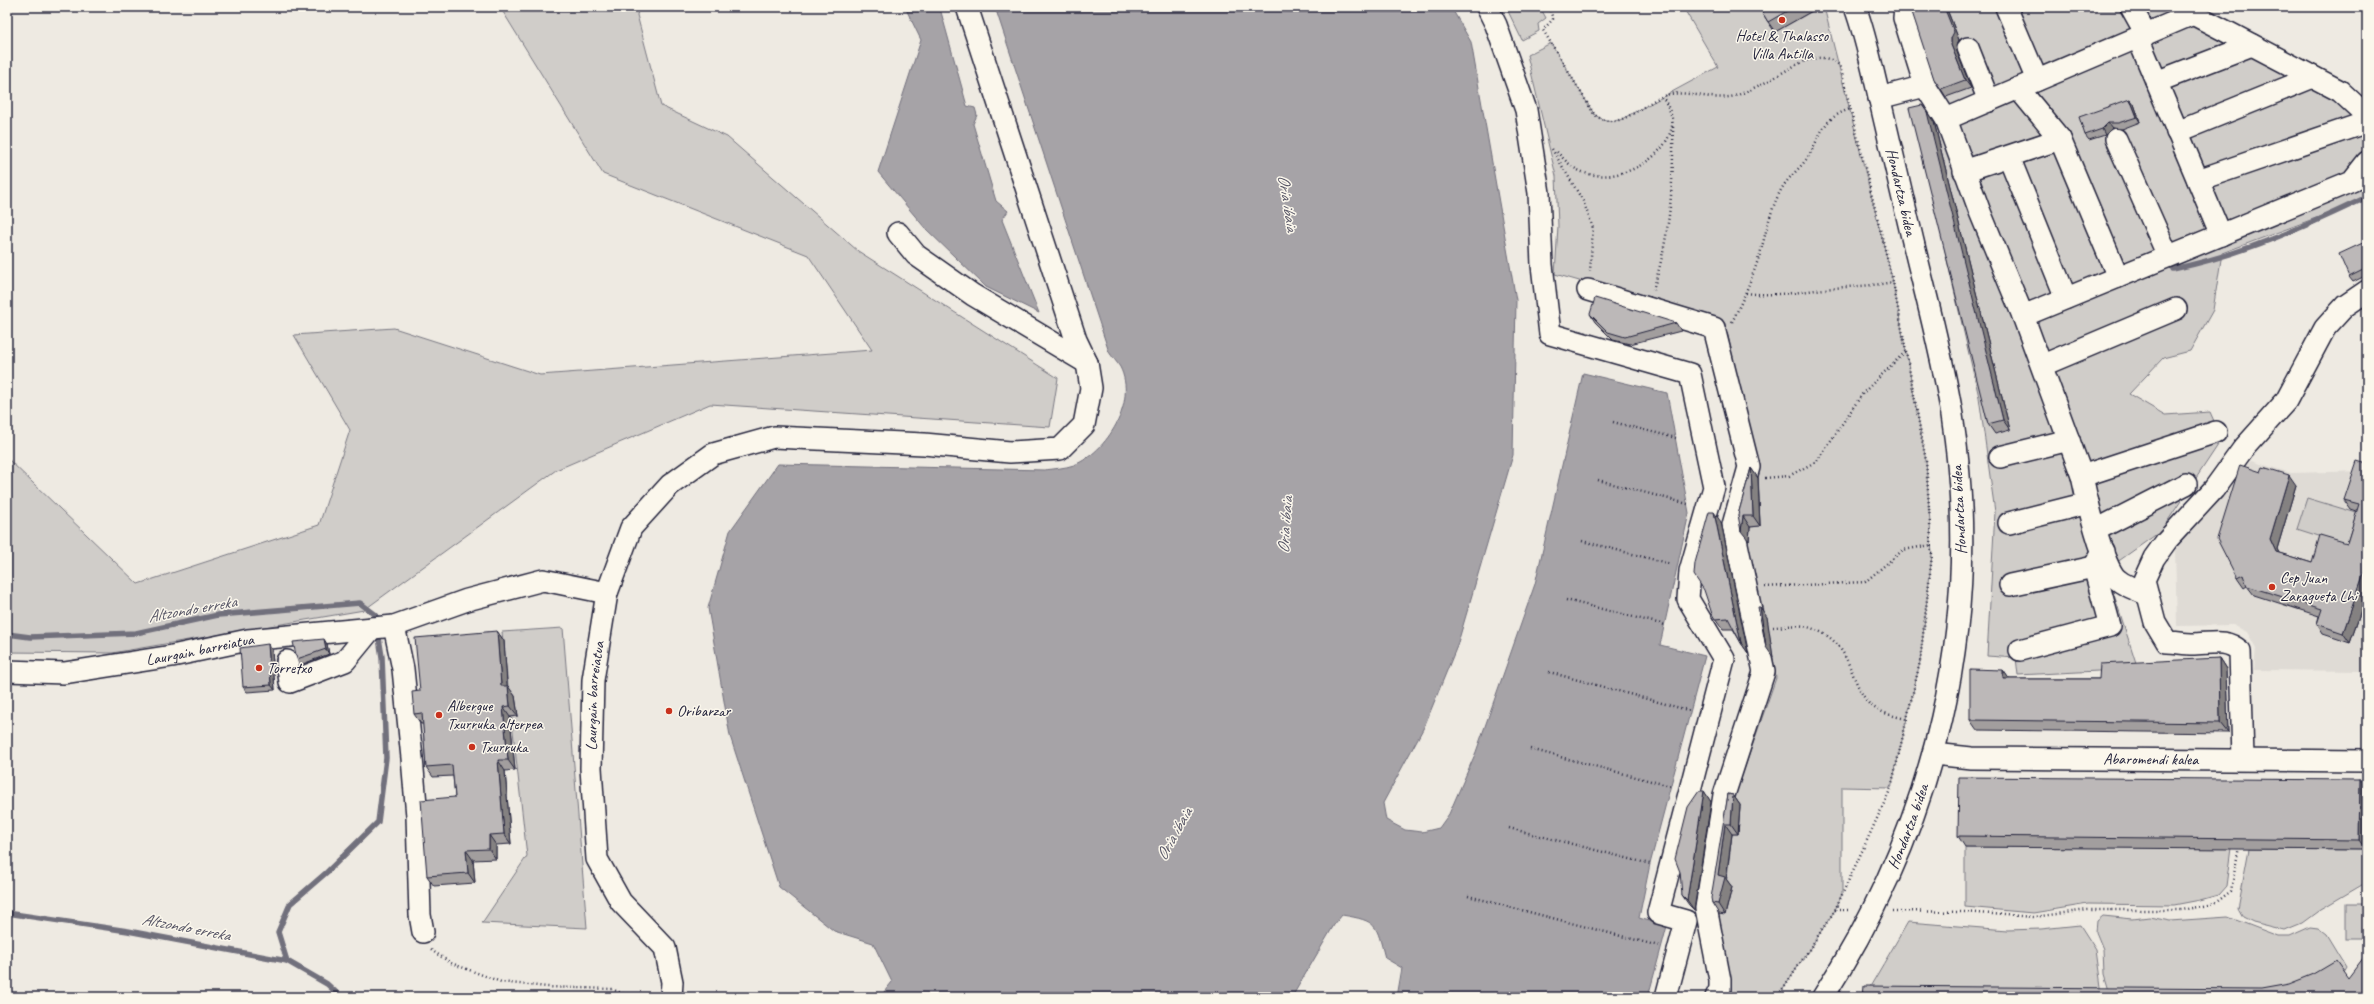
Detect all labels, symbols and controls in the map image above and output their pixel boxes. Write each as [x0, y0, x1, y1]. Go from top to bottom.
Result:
marker: Hotel & Thalasso Villa Antilla [1777, 15, 1787, 25]
place label: Hotel & Thalasso Villa Antilla [1736, 26, 1830, 64]
street label: Hondartza bidea [1881, 146, 1921, 239]
water label: Oria ibaia [1273, 173, 1303, 235]
street label: Hondartza bidea [1947, 464, 1971, 555]
water label: Oria ibaia [1273, 494, 1298, 554]
place label: Cep Juan Zaragueta Lhi [2280, 568, 2359, 606]
marker: Cep Juan Zaragueta Lhi [2267, 582, 2277, 592]
water label: Altzondo erreka [146, 591, 240, 627]
street label: Laurgain barreiatua [145, 629, 256, 670]
street label: Laurgain barreiatua [581, 639, 609, 751]
place label: Torretxo [267, 658, 313, 678]
marker: Torretxo [254, 663, 264, 673]
place label: Albergue Txurruka alterpea [447, 696, 544, 734]
place label: Oribarzar [677, 701, 732, 721]
marker: Oribarzar [664, 706, 674, 716]
marker: Albergue Txurruka alterpea [434, 710, 444, 720]
place label: Txurruka [480, 737, 529, 757]
marker: Txurruka [467, 742, 477, 752]
street label: Abaromendi kalea [2103, 749, 2199, 770]
street label: Hondartza bidea [1883, 780, 1934, 872]
water label: Oria ibaia [1151, 802, 1198, 864]
water label: Altzondo erreka [140, 908, 234, 946]

